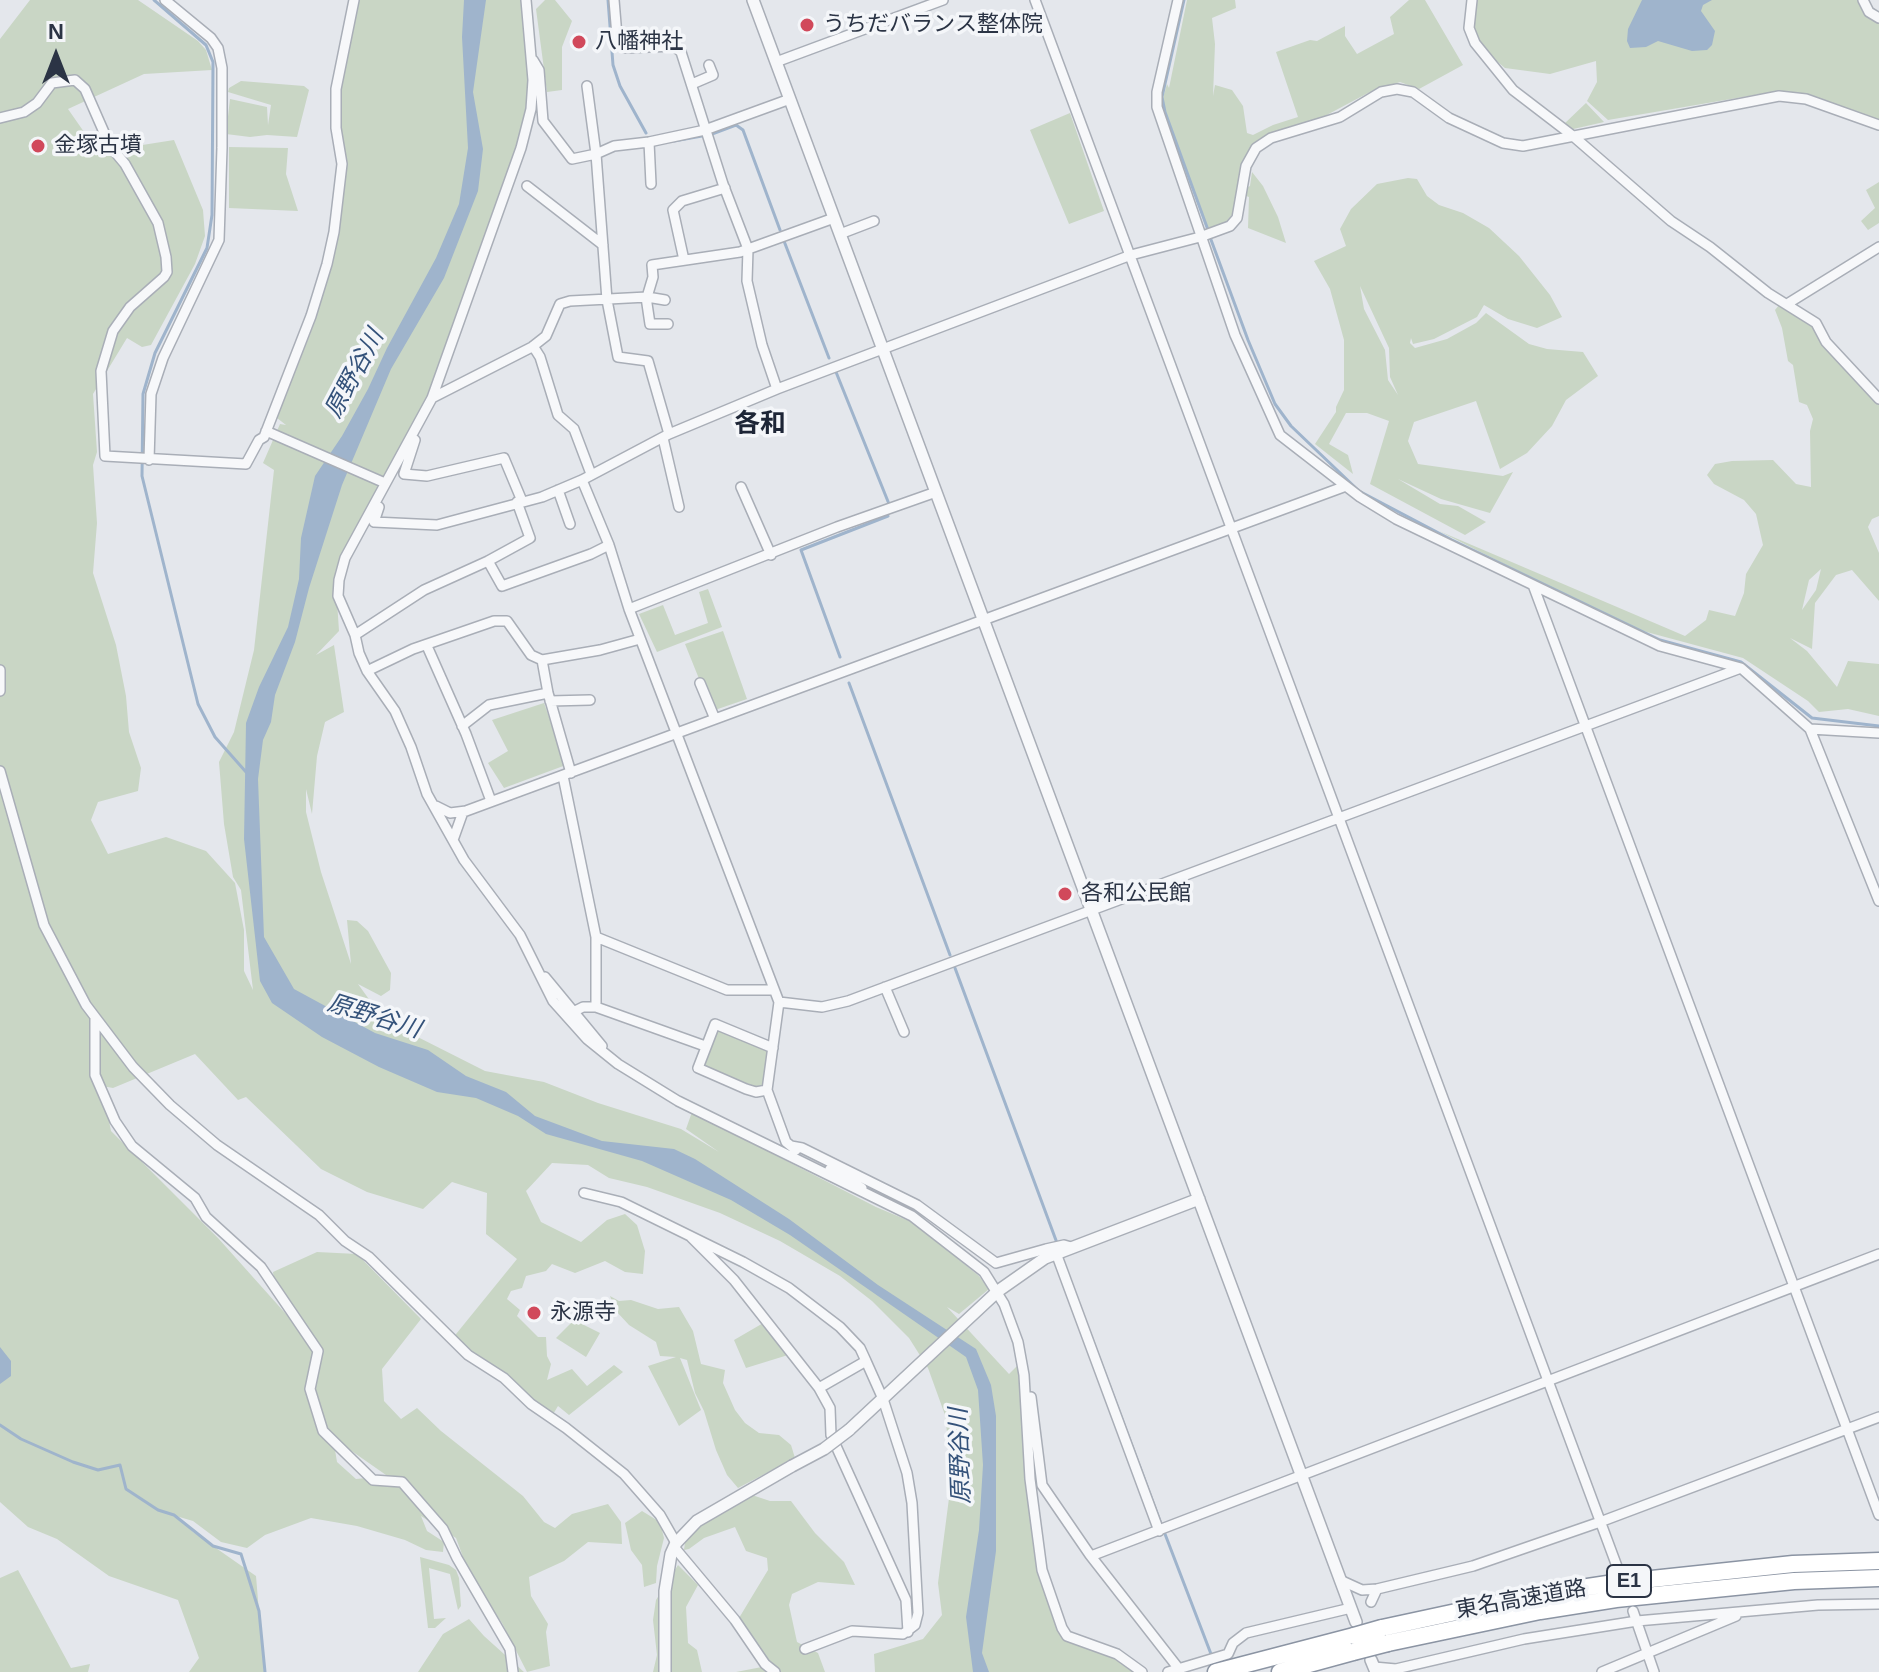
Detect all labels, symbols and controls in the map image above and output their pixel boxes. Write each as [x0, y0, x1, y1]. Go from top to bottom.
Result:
place label: うちだバランス整体院 [823, 12, 1043, 38]
north arrow [16, 16, 96, 96]
marker: うちだバランス整体院 [798, 16, 816, 34]
text: N [48, 19, 64, 44]
place label: 八幡神社 [595, 29, 683, 55]
marker: 八幡神社 [570, 33, 588, 51]
place label: 金塚古墳 [54, 133, 142, 159]
marker: 金塚古墳 [29, 137, 47, 155]
water label: 原野谷川 [320, 325, 390, 423]
district label: 各和 [734, 409, 786, 441]
place label: 各和公民館 [1081, 881, 1191, 907]
marker: 各和公民館 [1056, 885, 1074, 903]
water label: 原野谷川 [324, 989, 424, 1045]
place label: 永源寺 [550, 1300, 616, 1326]
marker: 永源寺 [525, 1304, 543, 1322]
water label: 原野谷川 [945, 1408, 977, 1504]
road number: E1 [1607, 1565, 1651, 1597]
street label: 東名高速道路 [1454, 1576, 1588, 1624]

